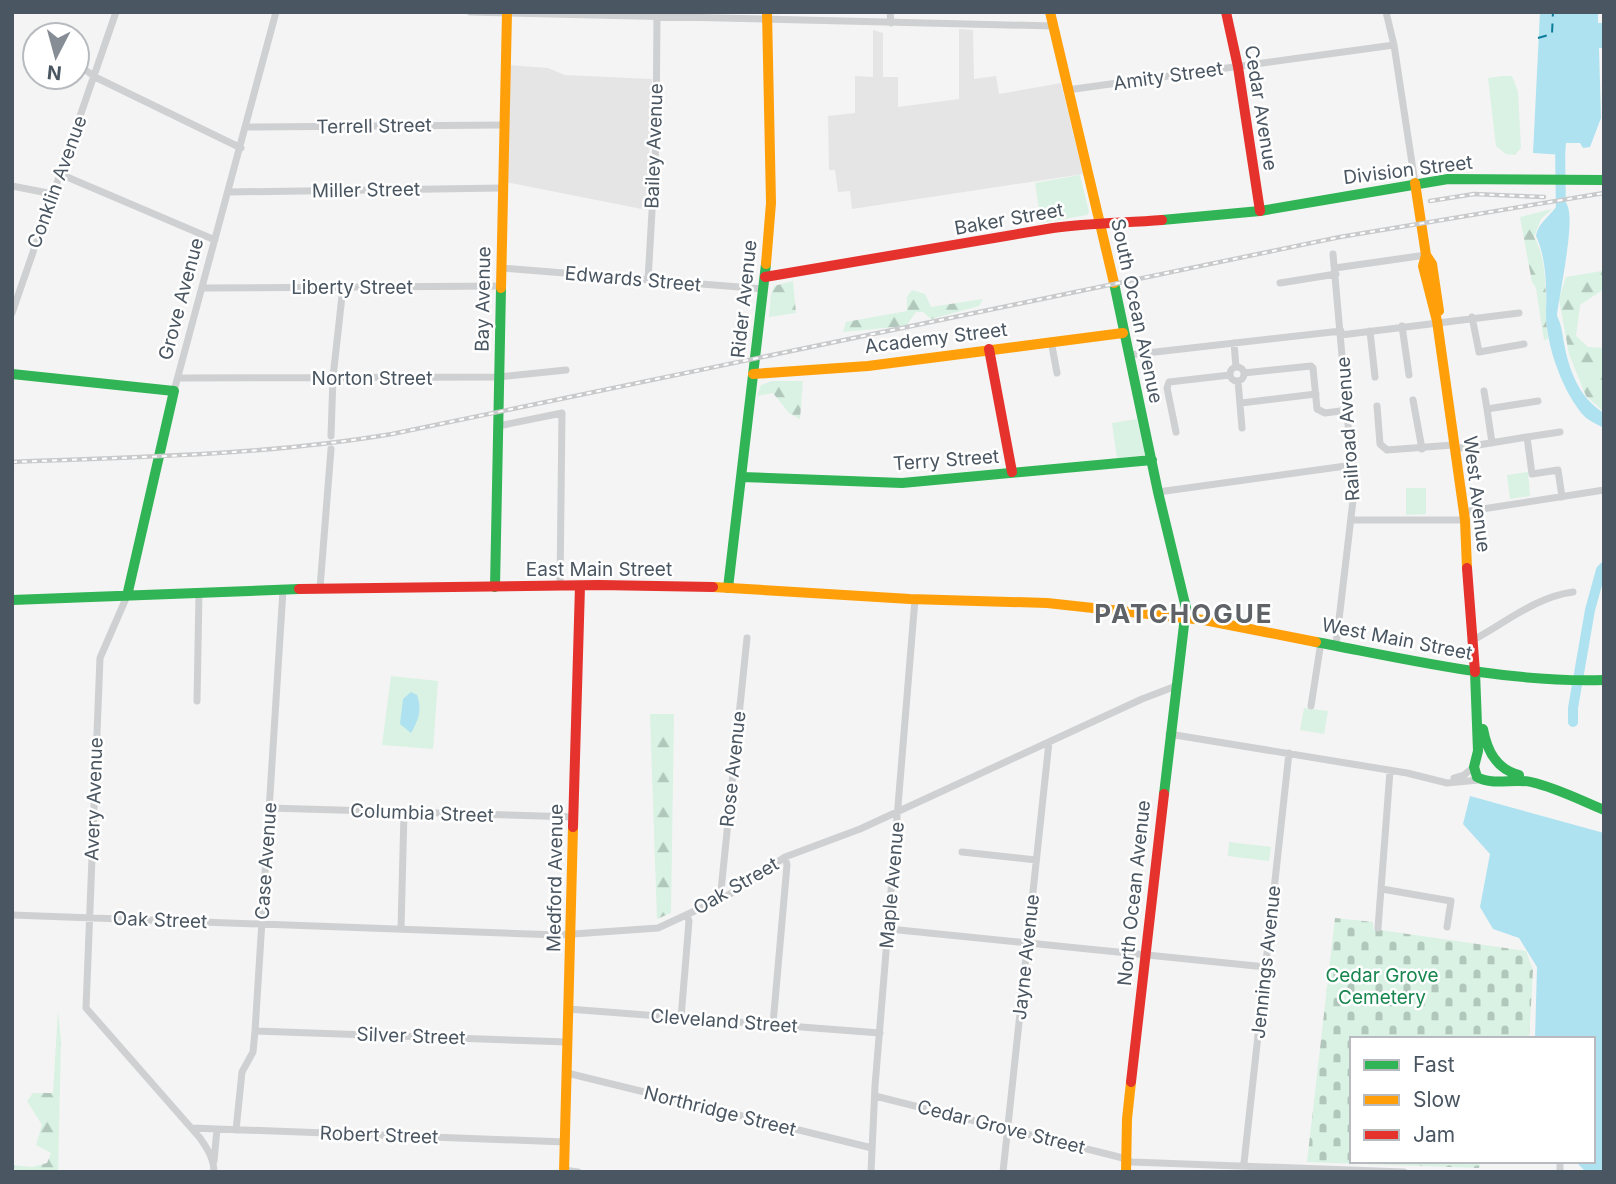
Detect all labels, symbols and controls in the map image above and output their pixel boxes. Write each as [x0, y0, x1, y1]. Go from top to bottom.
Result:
north arrow [21, 21, 91, 91]
street label: Cedar Avenue [1240, 44, 1282, 172]
street label: Amity Street [1112, 57, 1224, 95]
text: N [46, 60, 63, 85]
street label: Bailey Avenue [640, 83, 668, 209]
street label: Conklin Avenue [22, 113, 92, 251]
street label: Terrell Street [316, 113, 432, 139]
street label: Division Street [1342, 151, 1474, 189]
street label: Miller Street [312, 178, 420, 202]
street label: Baker Street [953, 198, 1065, 240]
street label: South Ocean Avenue [1106, 217, 1168, 405]
street label: Grove Avenue [154, 235, 208, 363]
street label: Rider Avenue [726, 239, 762, 359]
street label: Bay Avenue [471, 246, 495, 352]
street label: Edwards Street [564, 262, 702, 296]
street label: Liberty Street [291, 276, 413, 299]
street label: Academy Street [863, 318, 1009, 358]
street label: Railroad Avenue [1331, 356, 1365, 502]
street label: Norton Street [312, 367, 432, 390]
street label: West Avenue [1458, 434, 1496, 554]
street label: Terry Street [892, 445, 1000, 475]
street label: East Main Street [526, 558, 672, 581]
district label: PATCHOGUE [1094, 598, 1274, 629]
street label: West Main Street [1320, 613, 1474, 665]
street label: Rose Avenue [715, 710, 751, 828]
street label: Avery Avenue [80, 737, 108, 861]
street label: Columbia Street [350, 799, 494, 827]
street label: North Ocean Avenue [1113, 799, 1155, 987]
street label: Case Avenue [250, 801, 282, 921]
street label: Medford Avenue [542, 804, 568, 952]
street label: Maple Avenue [875, 821, 909, 949]
street label: Oak Street [689, 852, 783, 920]
street label: Jennings Avenue [1247, 884, 1285, 1040]
street label: Jayne Avenue [1008, 893, 1044, 1021]
street label: Oak Street [112, 907, 208, 933]
park label: Cedar Grove Cemetery [1325, 964, 1439, 1009]
street label: Cleveland Street [650, 1004, 798, 1038]
street label: Silver Street [356, 1023, 466, 1049]
legend [1350, 1037, 1595, 1163]
text: Fast [1413, 1052, 1455, 1077]
street label: Northridge Street [642, 1081, 798, 1141]
text: Slow [1413, 1087, 1461, 1112]
street label: Cedar Grove Street [915, 1095, 1087, 1159]
street label: Robert Street [319, 1121, 439, 1149]
text: Jam [1413, 1122, 1455, 1147]

